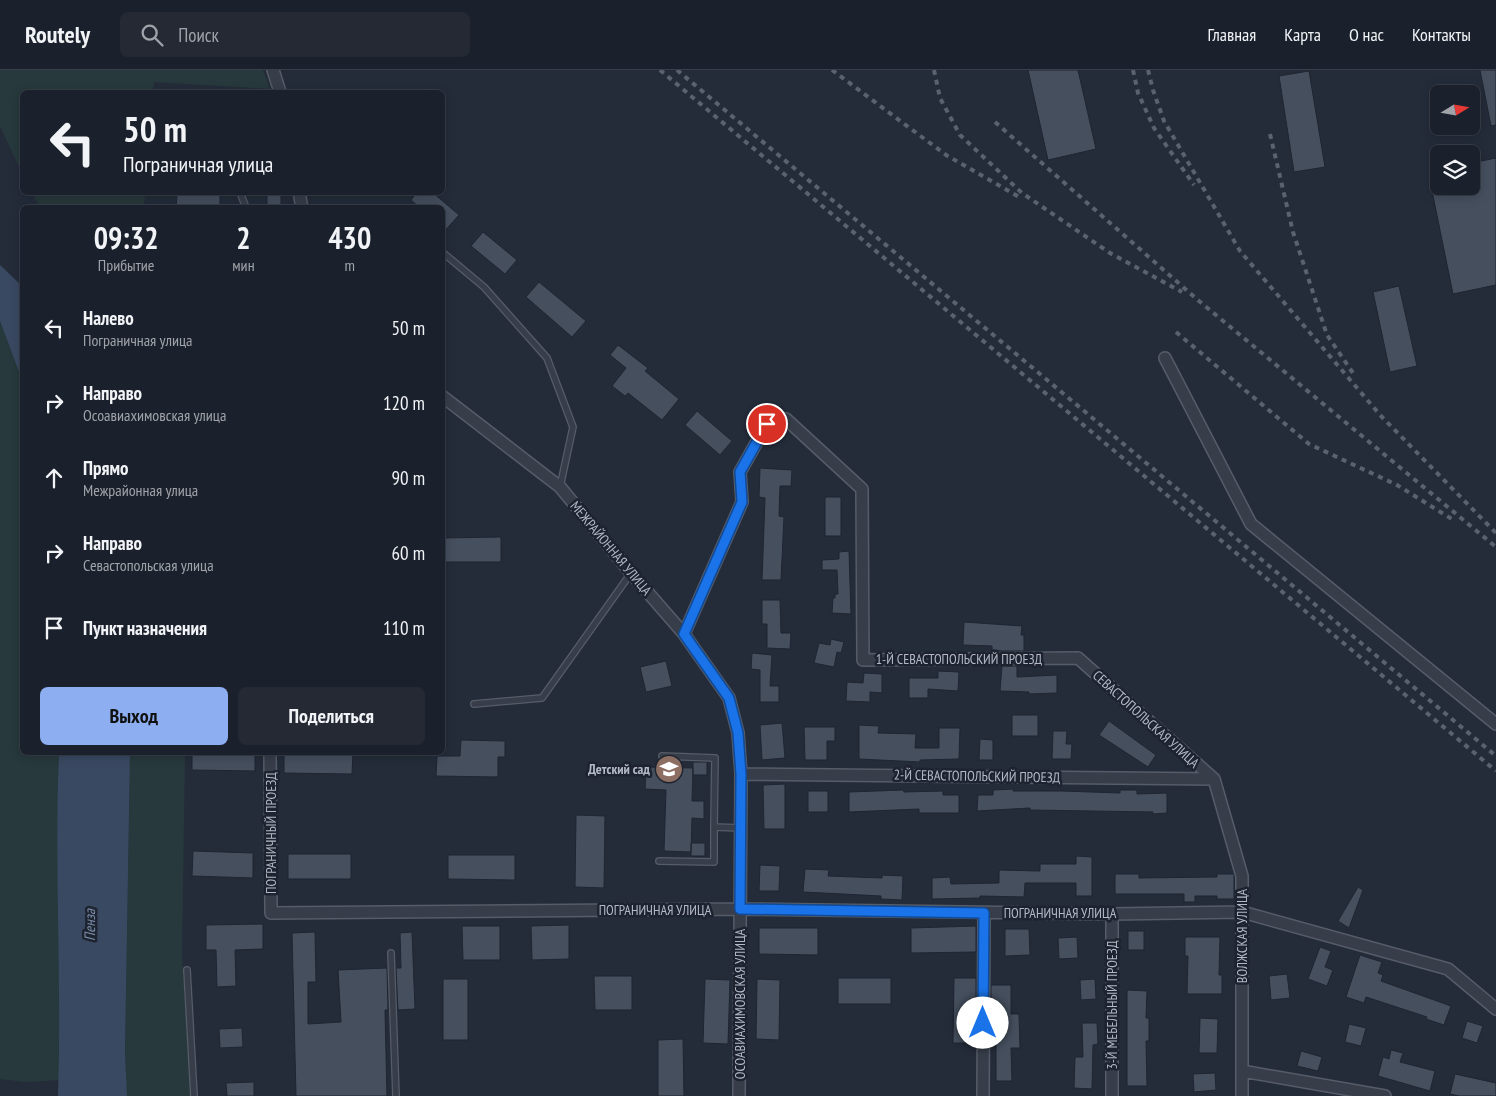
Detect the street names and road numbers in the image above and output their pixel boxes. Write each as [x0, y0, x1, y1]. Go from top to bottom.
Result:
street label: МЕЖРАЙОННАЯ УЛИЦА [566, 497, 656, 599]
street label: 1-Й СЕВАСТОПОЛЬСКИЙ ПРОЕЗД [876, 650, 1043, 668]
street label: СЕВАСТОПОЛЬСКАЯ УЛИЦА [1089, 666, 1203, 772]
street label: 2-Й СЕВАСТОПОЛЬСКИЙ ПРОЕЗД [894, 766, 1061, 786]
street label: ПОГРАНИЧНЫЙ ПРОЕЗД [262, 772, 280, 894]
street label: ВОЛЖСКАЯ УЛИЦА [1233, 888, 1251, 983]
street label: ПОГРАНИЧНАЯ УЛИЦА [599, 901, 712, 919]
street label: ПОГРАНИЧНАЯ УЛИЦА [1004, 904, 1117, 922]
street label: ОСОАВИАХИМОВСКАЯ УЛИЦА [731, 928, 749, 1079]
street label: 3-Й МЕБЕЛЬНЫЙ ПРОЕЗД [1103, 940, 1121, 1070]

